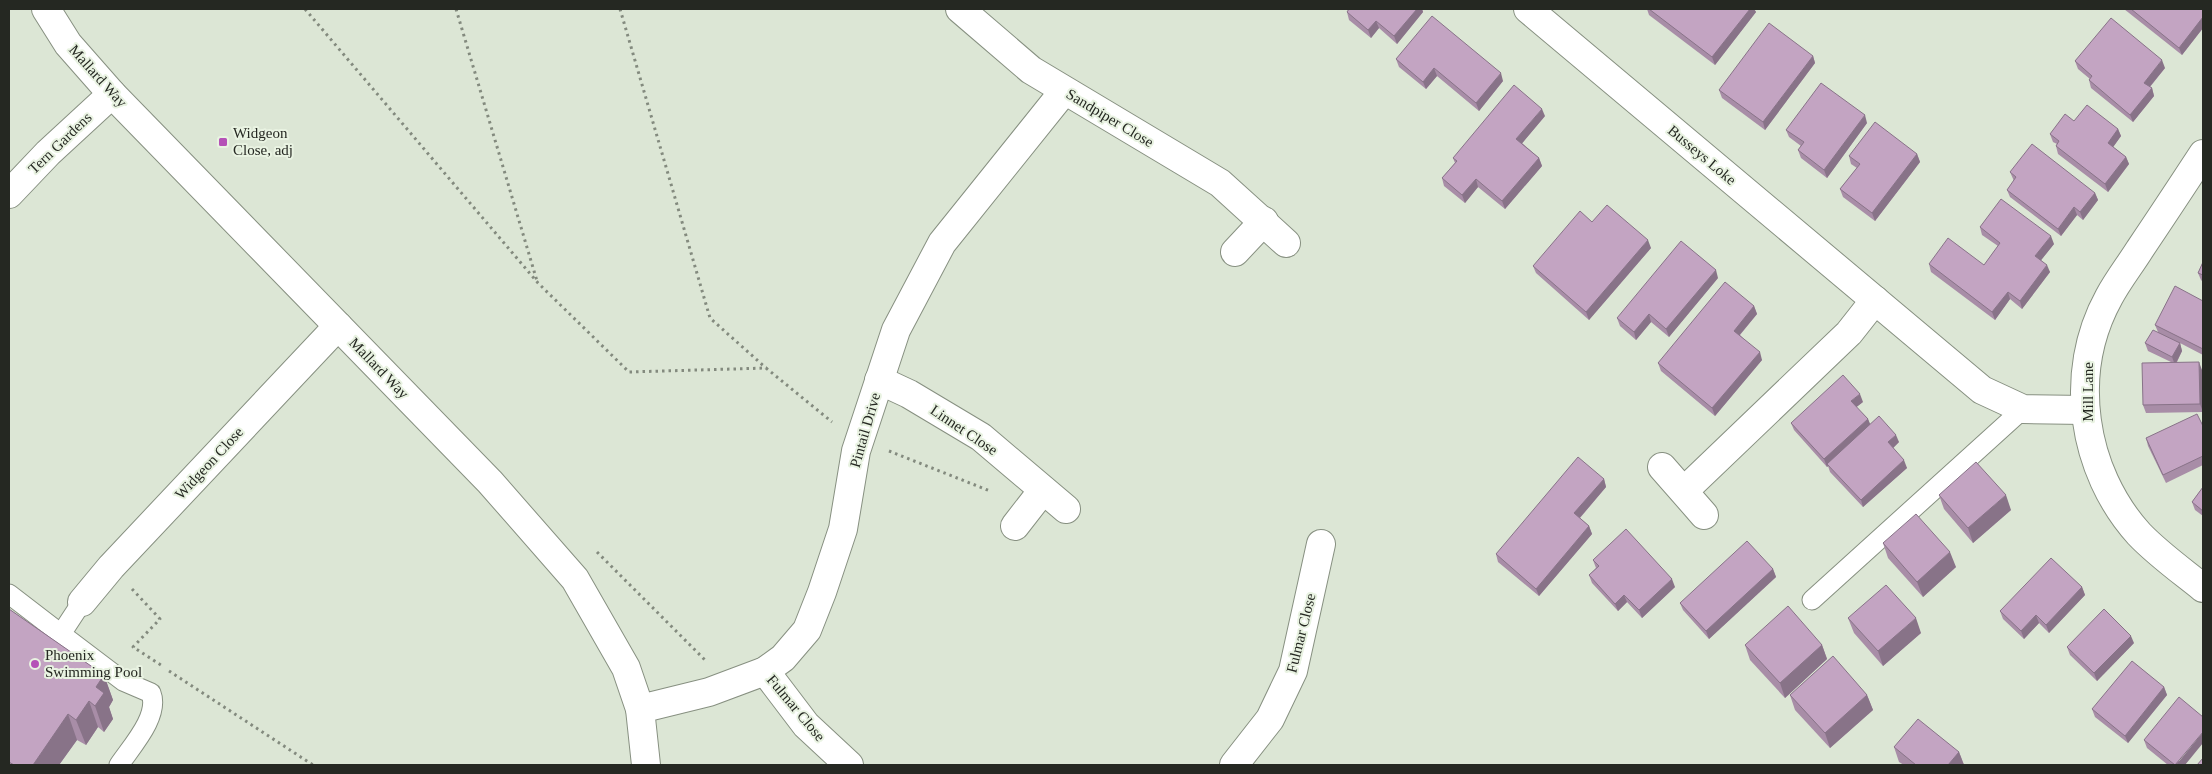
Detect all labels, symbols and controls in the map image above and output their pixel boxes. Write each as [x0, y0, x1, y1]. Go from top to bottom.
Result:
street label: Mallard Way [66, 42, 130, 111]
street label: Sandpiper Close [1064, 86, 1157, 150]
street label: Tern Gardens [25, 109, 95, 177]
street label: Busseys Loke [1665, 122, 1739, 188]
place label: Widgeon Close, adj [233, 125, 293, 158]
marker: Widgeon Close, adj [217, 136, 229, 148]
street label: Mallard Way [346, 334, 412, 402]
street label: Mill Lane [2080, 362, 2096, 422]
street label: Pintail Drive [847, 390, 883, 469]
street label: Linnet Close [928, 402, 1001, 458]
street label: Widgeon Close [172, 424, 247, 502]
street label: Fulmar Close [1283, 591, 1319, 674]
place label: Phoenix Swimming Pool [45, 647, 142, 680]
marker: Phoenix Swimming Pool [29, 658, 41, 670]
street label: Fulmar Close [764, 672, 828, 745]

